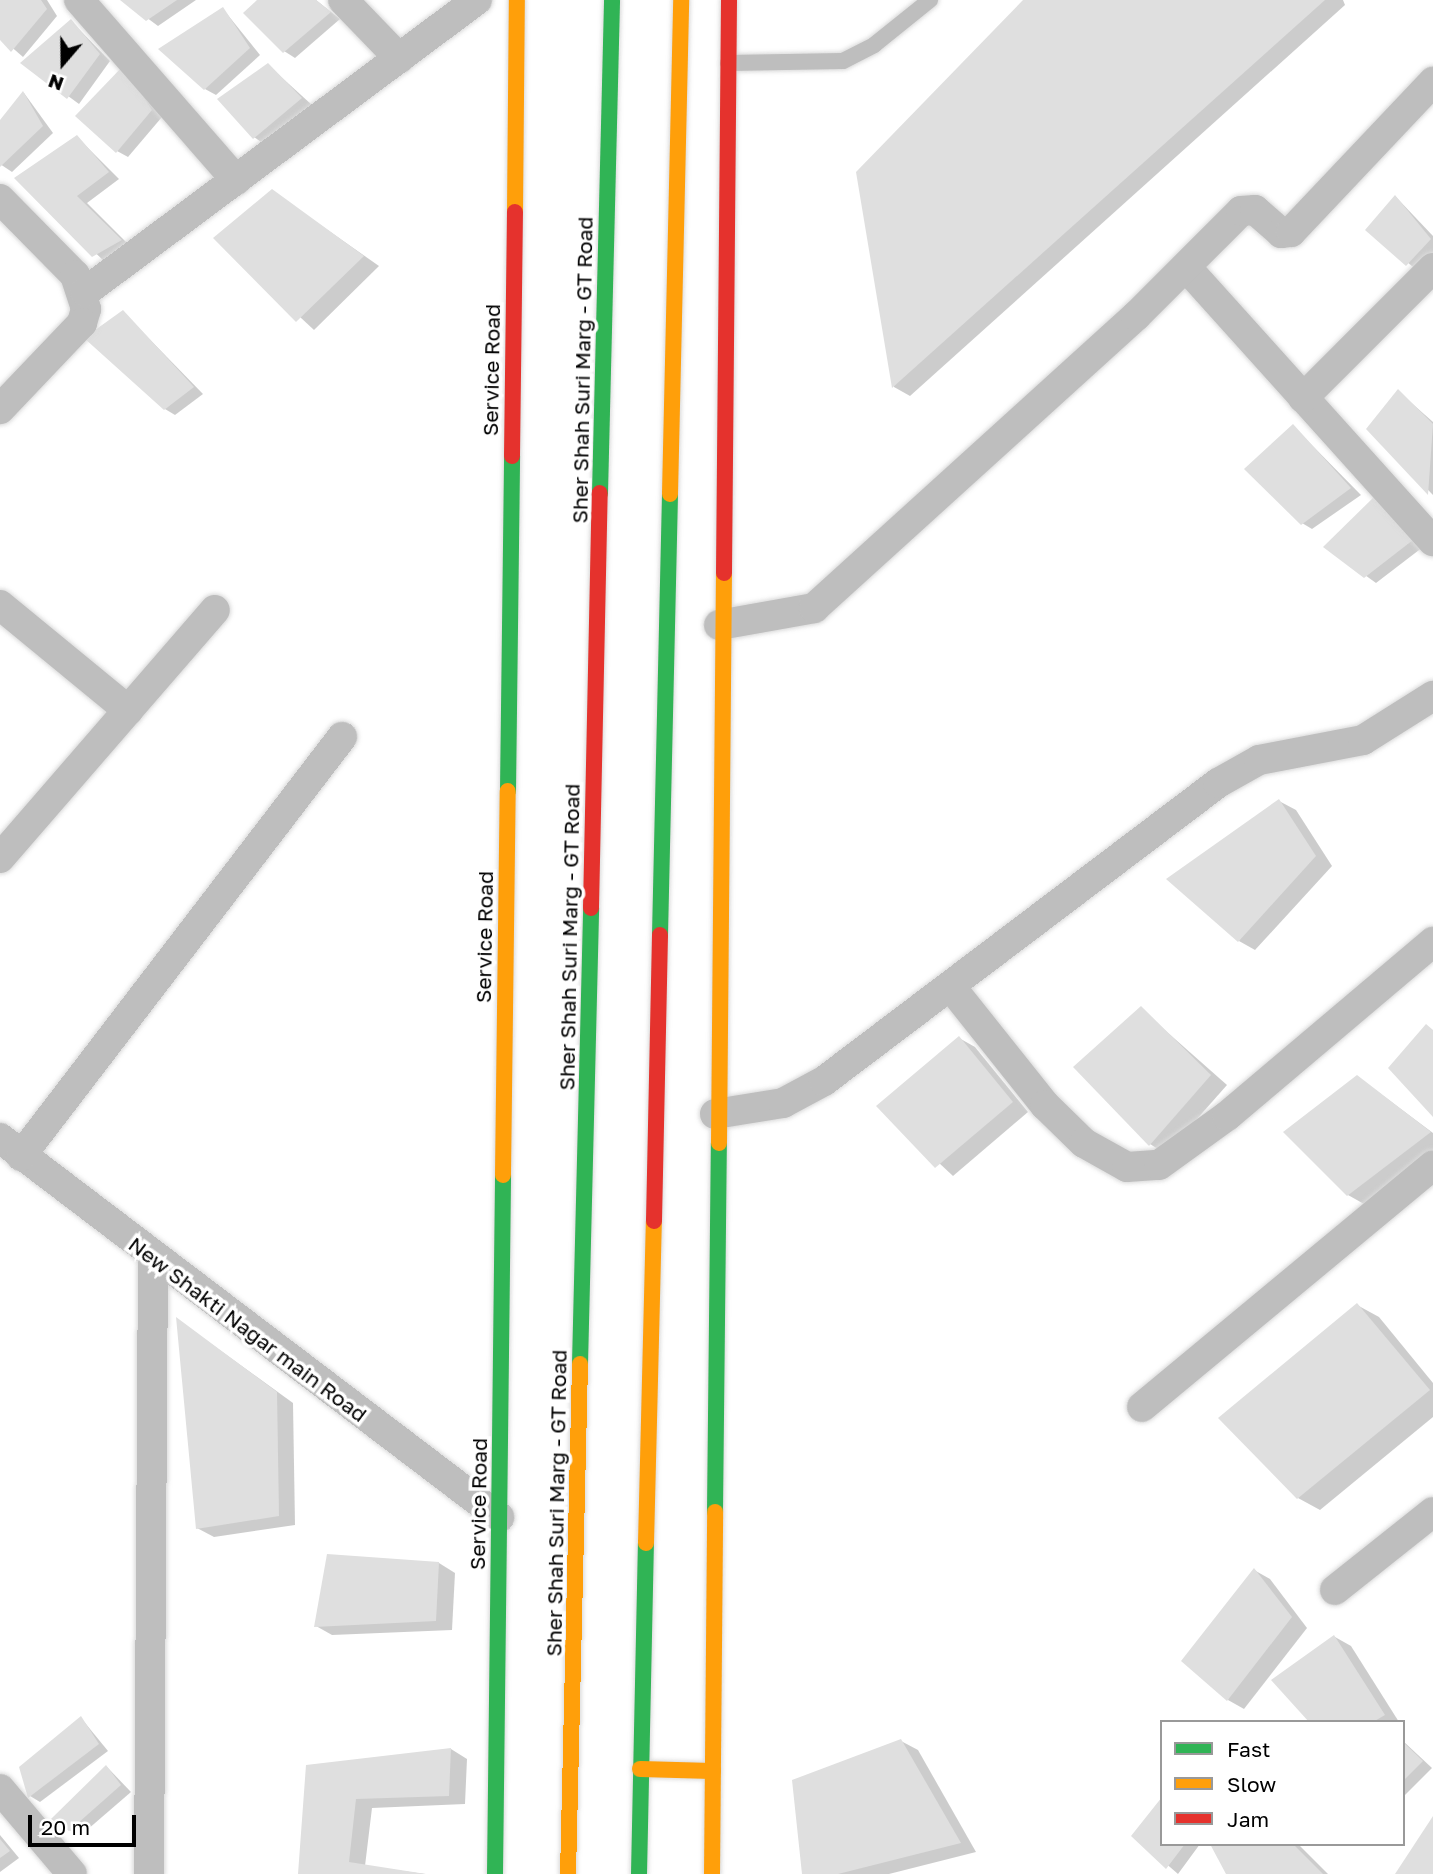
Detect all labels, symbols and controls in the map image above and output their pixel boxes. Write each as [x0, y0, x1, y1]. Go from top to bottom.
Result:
north arrow [28, 28, 98, 98]
text: N [45, 70, 66, 96]
street label: Sher Shah Suri Marg - GT Road [567, 216, 597, 524]
street label: Service Road [477, 304, 505, 436]
street label: Sher Shah Suri Marg - GT Road [554, 783, 584, 1091]
street label: Service Road [470, 871, 498, 1003]
street label: New Shakti Nagar main Road [124, 1231, 372, 1427]
street label: Sher Shah Suri Marg - GT Road [541, 1349, 571, 1657]
street label: Service Road [464, 1438, 492, 1570]
legend [1160, 1720, 1405, 1846]
text: Fast [1227, 1736, 1270, 1762]
text: Slow [1227, 1771, 1276, 1797]
scale bar [32, 1800, 140, 1844]
text: Jam [1227, 1806, 1269, 1832]
text: 20 m [41, 1814, 90, 1840]

